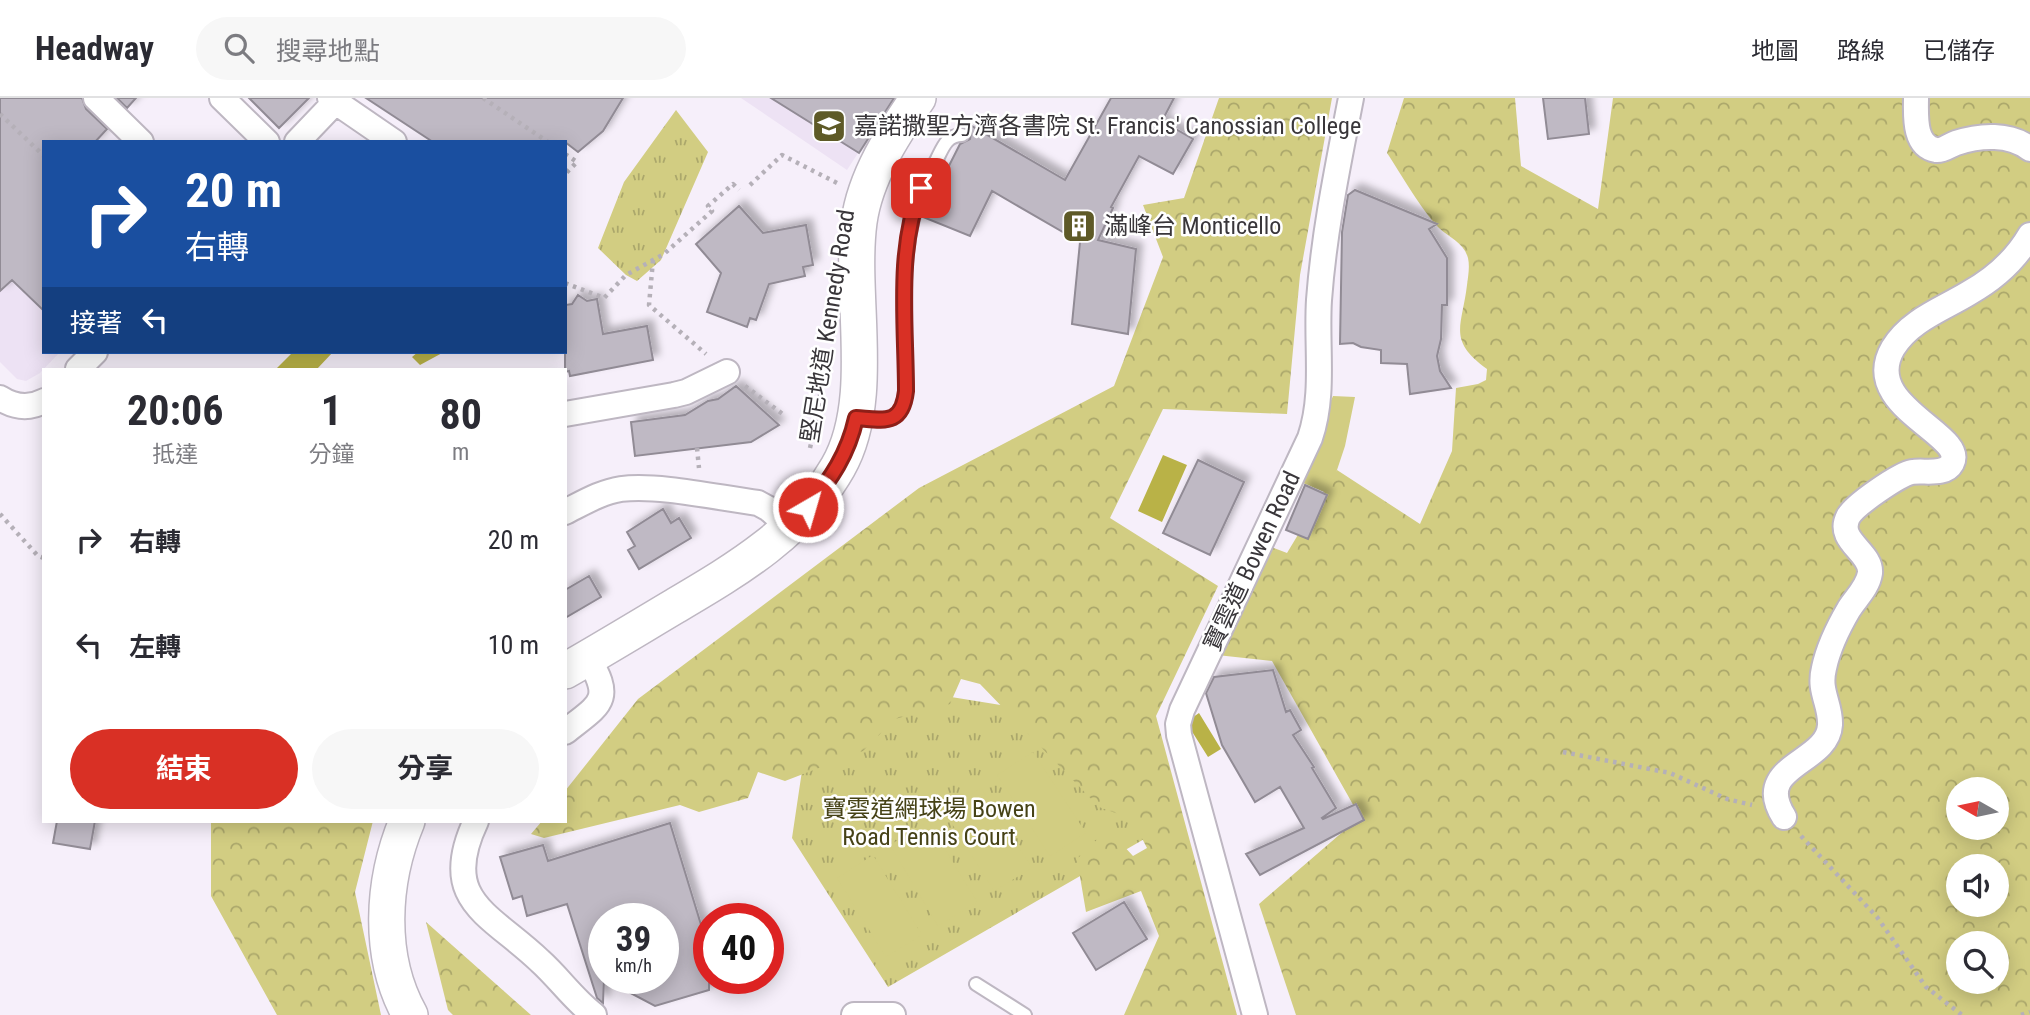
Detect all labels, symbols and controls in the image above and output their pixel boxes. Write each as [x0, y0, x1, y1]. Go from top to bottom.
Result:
search box [196, 17, 686, 80]
text: Headway [35, 29, 154, 68]
icon: search [220, 29, 258, 67]
text: 搜尋地點 [276, 36, 380, 66]
text: 地圖 [1751, 37, 1799, 65]
text: 路線 [1837, 37, 1885, 65]
text: 已儲存 [1923, 37, 1995, 65]
school or university icon: 嘉諾撒聖方濟各書院 St. Francis' Canossian College [810, 107, 848, 145]
place label: 嘉諾撒聖方濟各書院 St. Francis' Canossian College [854, 112, 1361, 140]
pin [891, 158, 951, 218]
text: 20 m [185, 162, 282, 219]
icon: right [70, 168, 161, 259]
icon: arrive [902, 169, 940, 207]
street label: 堅尼地道 Kennedy Road [796, 207, 860, 445]
building icon: 滿峰台 Monticello [1060, 207, 1098, 245]
place label: 滿峰台 Monticello [1104, 212, 1281, 240]
text: 右轉 [185, 228, 249, 266]
icon: left [136, 301, 174, 339]
text: 接著 [70, 308, 122, 338]
text: 20:06 [127, 386, 223, 435]
text: 1 [321, 386, 342, 435]
text: 80 [439, 390, 482, 439]
text: m [452, 439, 469, 466]
text: 抵達 [152, 441, 198, 468]
text: 分鐘 [308, 441, 354, 468]
street label: 寶雲道 Bowen Road [1198, 467, 1306, 655]
position arrow [771, 470, 845, 544]
icon: right [70, 521, 108, 559]
text: 20 m [488, 525, 539, 555]
text: 右轉 [129, 527, 181, 557]
icon: left [70, 626, 108, 664]
text: 10 m [488, 630, 539, 660]
text: 左轉 [129, 632, 181, 662]
button: 結束 [70, 729, 298, 809]
button: 分享 [312, 729, 539, 809]
north arrow [1946, 777, 2009, 840]
map controls [1946, 777, 2009, 994]
park label: 寶雲道網球場 Bowen Road Tennis Court [822, 795, 1036, 851]
button: sound [1946, 854, 2009, 917]
speed limit sign: 40 [693, 903, 784, 994]
text: 39 [616, 919, 651, 960]
button: search [1946, 931, 2009, 994]
text: km/h [615, 955, 652, 976]

